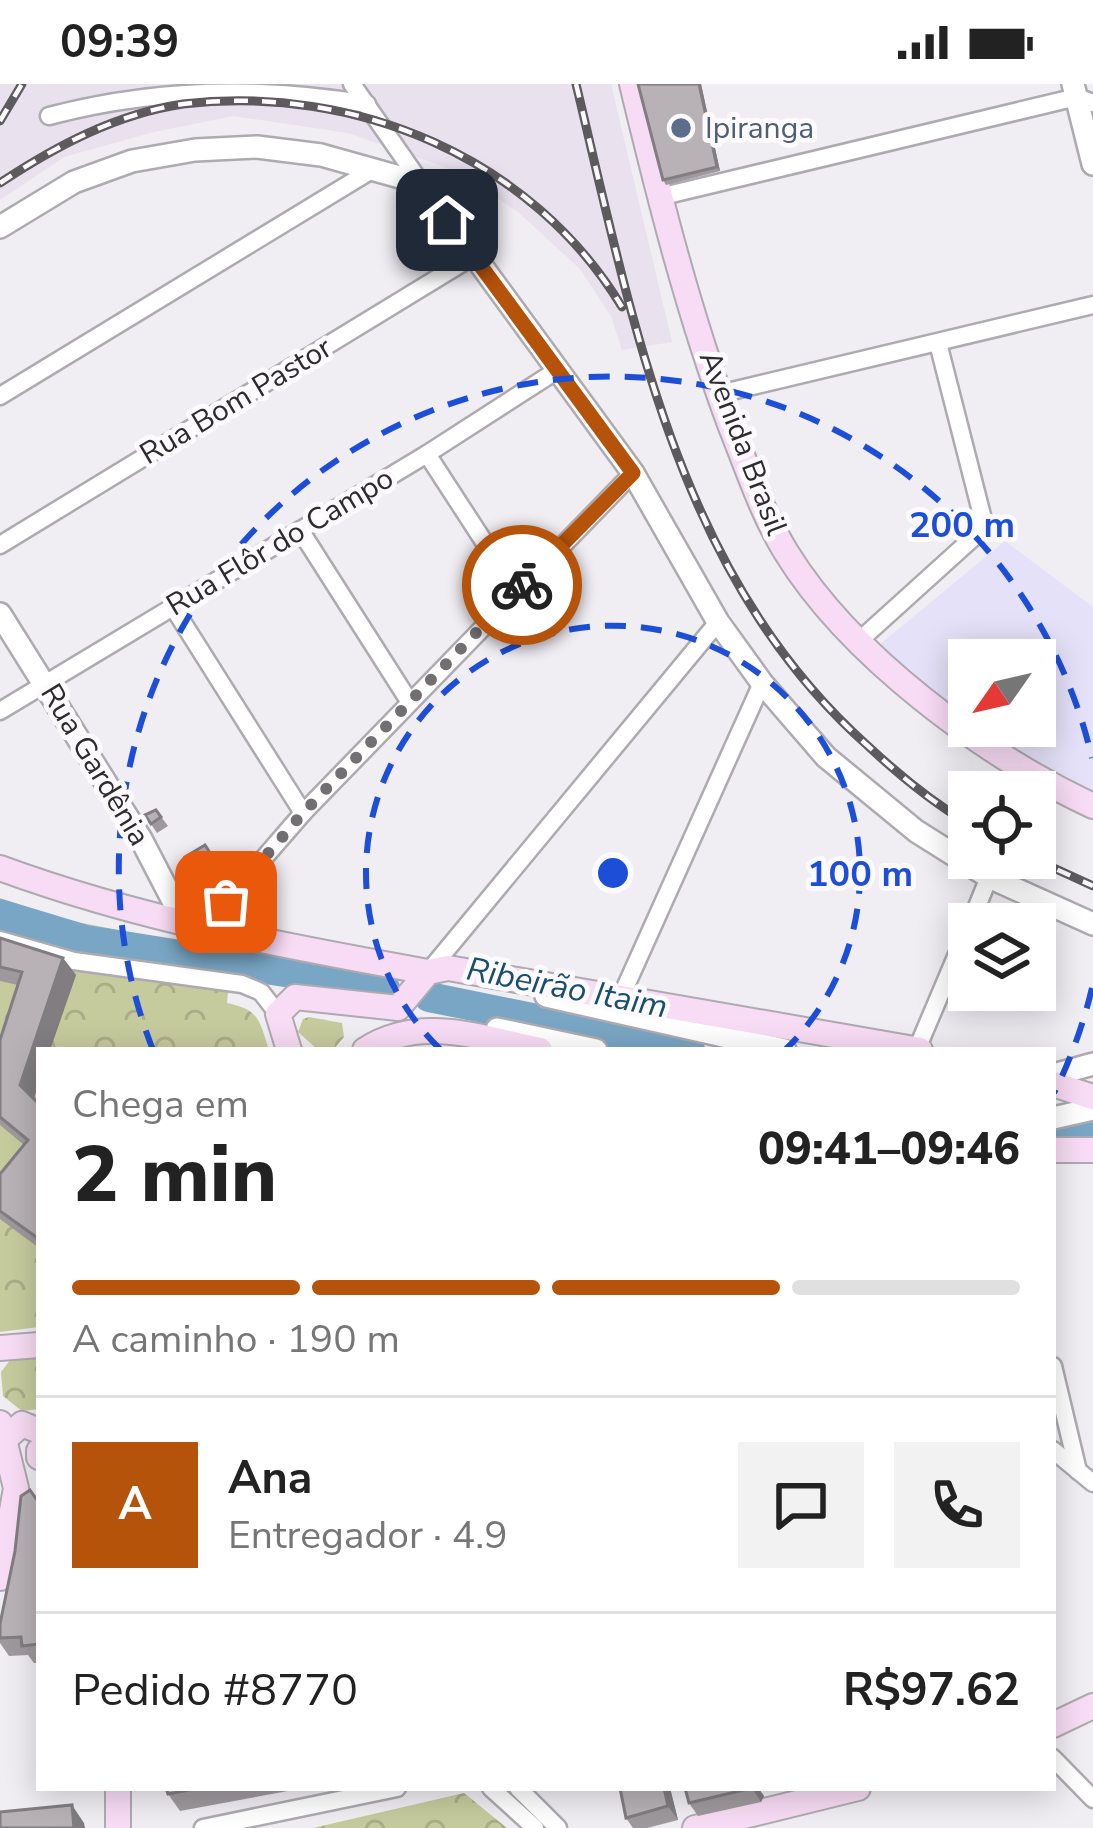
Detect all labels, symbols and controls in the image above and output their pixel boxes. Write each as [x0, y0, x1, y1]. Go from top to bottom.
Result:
text: 09:39 [60, 12, 179, 73]
place label: Ipiranga [705, 108, 814, 149]
marker: Ipiranga [668, 115, 694, 141]
pin [396, 169, 498, 271]
icon: home [414, 187, 480, 253]
street label: Rua Bom Pastor [132, 327, 340, 474]
street label: Avenida Brasil [689, 345, 797, 541]
street label: Rua Flôr do Campo [159, 458, 401, 626]
text: 200 m [909, 501, 1015, 550]
courier [462, 525, 582, 645]
icon: bike [489, 552, 555, 618]
north arrow [948, 639, 1056, 747]
map controls [948, 639, 1056, 1011]
street label: Rua Gardênia [31, 676, 159, 854]
button: locate [948, 771, 1056, 879]
text: 100 m [807, 850, 913, 899]
pin [175, 851, 277, 953]
centre of rings [592, 852, 634, 894]
icon: bag [193, 869, 259, 935]
button: layers [948, 903, 1056, 1011]
water label: Ribeirão Itaim [463, 946, 671, 1030]
text: Chega em [72, 1078, 249, 1131]
text: 09:41–09:46 [758, 1119, 1020, 1180]
text: 2 min [72, 1122, 277, 1229]
text: A caminho · 190 m [72, 1313, 400, 1366]
button: chat [738, 1442, 864, 1568]
button: phone [894, 1442, 1020, 1568]
text: Ana [228, 1448, 312, 1509]
text: A [118, 1474, 152, 1535]
text: Entregador · 4.9 [228, 1509, 508, 1562]
text: Pedido #8770 [72, 1660, 358, 1721]
text: R$97.62 [843, 1660, 1020, 1721]

